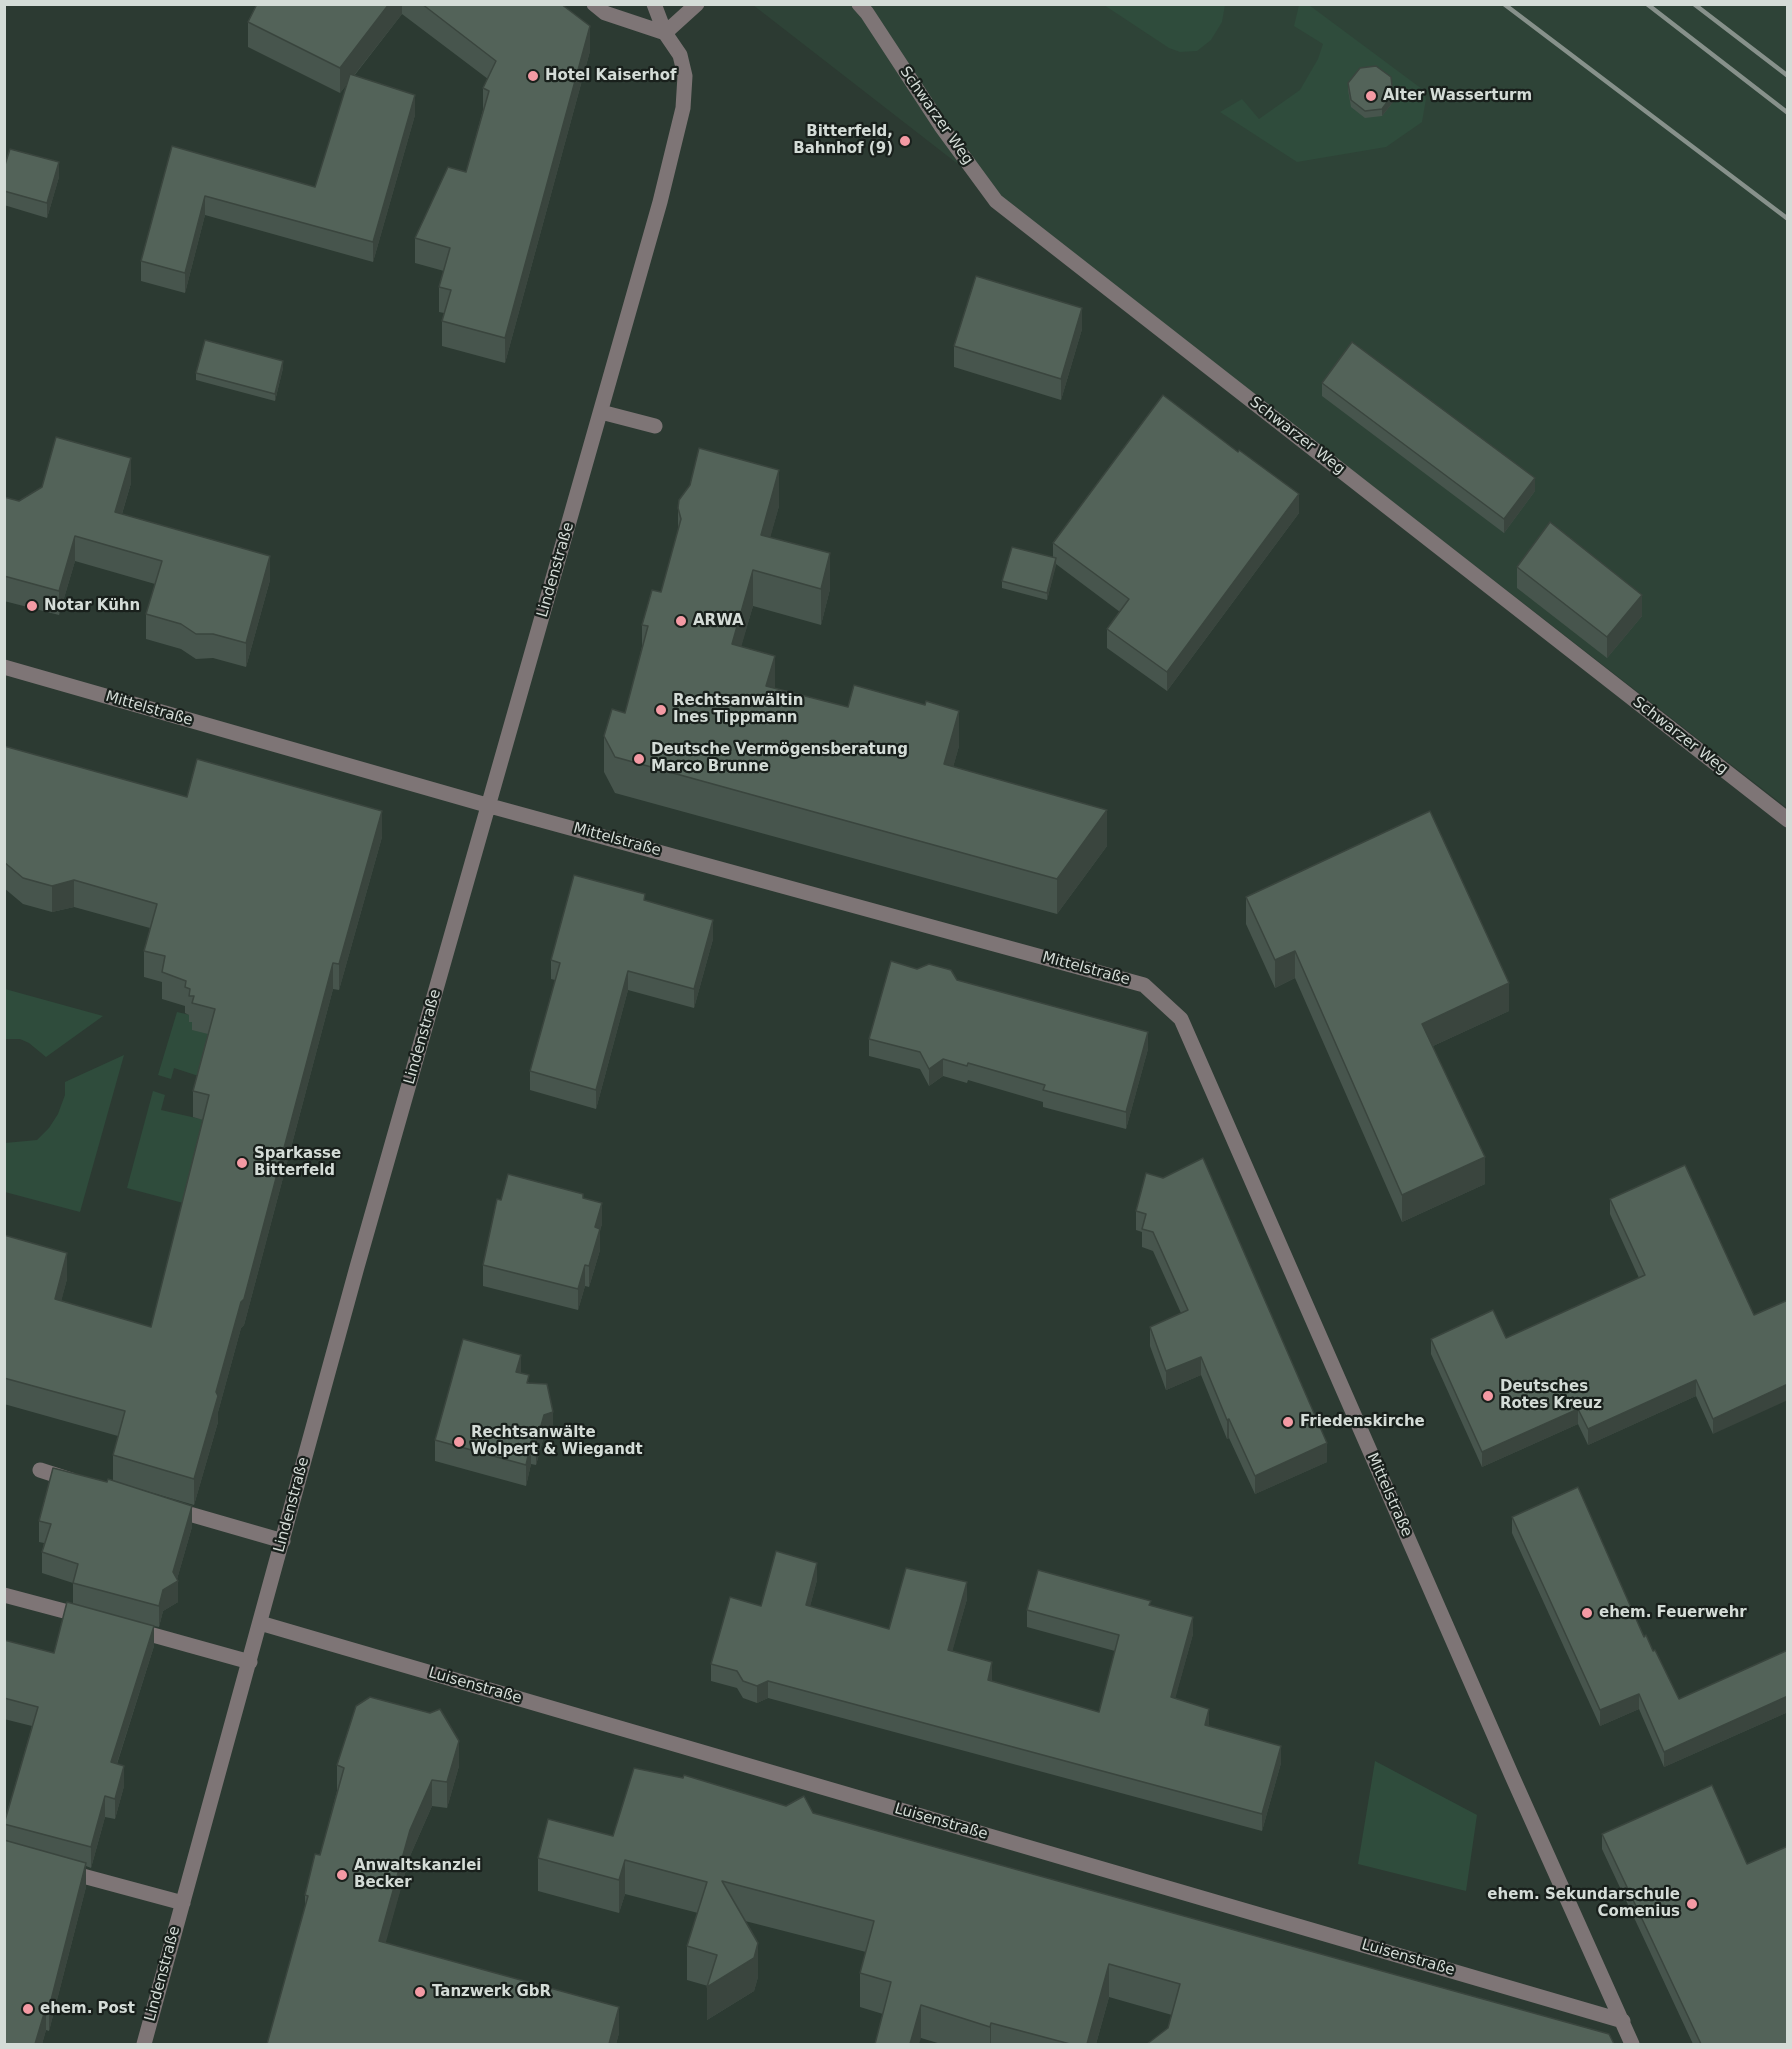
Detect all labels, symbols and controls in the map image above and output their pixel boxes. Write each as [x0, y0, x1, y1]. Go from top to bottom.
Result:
street label: Schwarzer Weg [895, 63, 977, 169]
place label: Hotel Kaiserhof [545, 67, 676, 85]
marker: Hotel Kaiserhof [526, 69, 540, 83]
place label: Alter Wasserturm [1383, 87, 1532, 105]
marker: Alter Wasserturm [1364, 89, 1378, 103]
place label: Bitterfeld, Bahnhof (9) [793, 123, 893, 158]
marker: Bitterfeld, Bahnhof (9) [898, 134, 912, 148]
street label: Schwarzer Weg [1246, 393, 1348, 479]
street label: Lindenstraße [534, 520, 578, 620]
place label: Notar Kühn [44, 597, 140, 615]
marker: Notar Kühn [25, 599, 39, 613]
place label: ARWA [693, 612, 744, 630]
marker: ARWA [674, 614, 688, 628]
street label: Mittelstraße [103, 688, 195, 730]
place label: Rechtsanwältin Ines Tippmann [673, 692, 803, 727]
street label: Schwarzer Weg [1629, 693, 1731, 779]
marker: Rechtsanwältin Ines Tippmann [654, 703, 668, 717]
place label: Deutsche Vermögensberatung Marco Brunne [651, 741, 908, 776]
marker: Deutsche Vermögensberatung Marco Brunne [632, 752, 646, 766]
street label: Mittelstraße [571, 820, 663, 860]
street label: Mittelstraße [1040, 949, 1132, 989]
street label: Lindenstraße [401, 987, 445, 1087]
place label: Sparkasse Bitterfeld [254, 1145, 341, 1180]
marker: Sparkasse Bitterfeld [235, 1156, 249, 1170]
place label: Deutsches Rotes Kreuz [1500, 1378, 1602, 1413]
marker: Deutsches Rotes Kreuz [1481, 1389, 1495, 1403]
place label: Friedenskirche [1300, 1413, 1425, 1431]
marker: Friedenskirche [1281, 1415, 1295, 1429]
place label: Rechtsanwälte Wolpert & Wiegandt [471, 1424, 643, 1459]
marker: Rechtsanwälte Wolpert & Wiegandt [452, 1435, 466, 1449]
street label: Mittelstraße [1362, 1450, 1416, 1540]
street label: Lindenstraße [271, 1455, 313, 1555]
place label: ehem. Feuerwehr [1599, 1604, 1747, 1622]
marker: ehem. Feuerwehr [1580, 1606, 1594, 1620]
street label: Luisenstraße [426, 1664, 524, 1708]
street label: Luisenstraße [892, 1800, 990, 1844]
place label: Anwaltskanzlei Becker [354, 1857, 481, 1892]
marker: Anwaltskanzlei Becker [335, 1868, 349, 1882]
place label: ehem. Sekundarschule Comenius [1487, 1886, 1680, 1921]
marker: ehem. Sekundarschule Comenius [1685, 1897, 1699, 1911]
street label: Lindenstraße [142, 1924, 184, 2024]
street label: Luisenstraße [1359, 1936, 1457, 1980]
place label: Tanzwerk GbR [432, 1983, 551, 2001]
marker: Tanzwerk GbR [413, 1985, 427, 1999]
place label: ehem. Post [40, 2000, 135, 2018]
marker: ehem. Post [21, 2002, 35, 2016]

